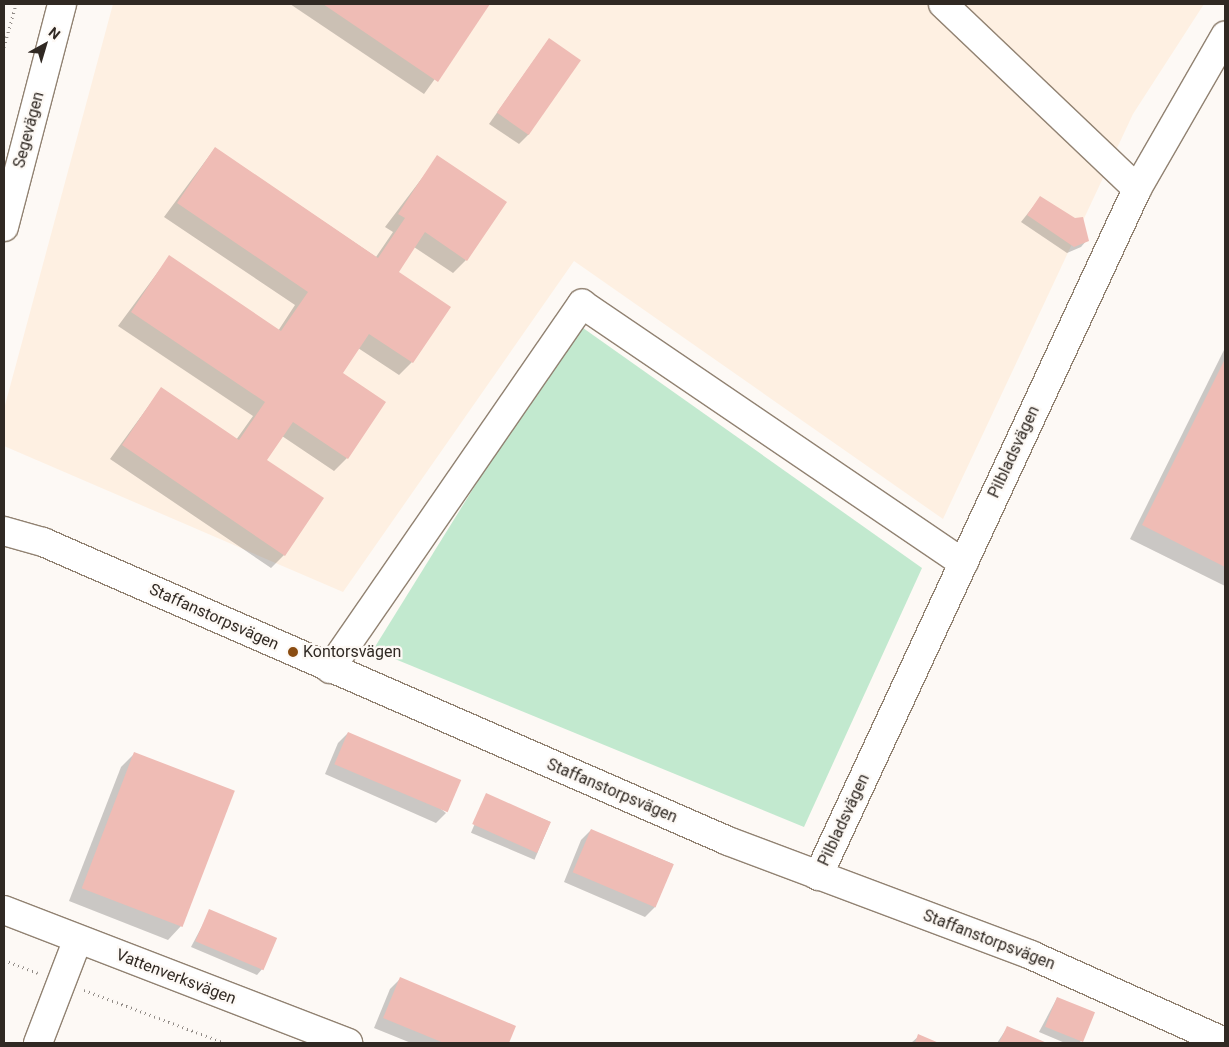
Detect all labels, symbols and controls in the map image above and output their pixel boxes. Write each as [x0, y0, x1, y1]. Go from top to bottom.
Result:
north arrow [20, 20, 70, 70]
text: N [46, 24, 63, 43]
street label: Segevägen [10, 90, 48, 170]
street label: Pilbladsvägen [984, 403, 1044, 501]
street label: Staffanstorpsvägen [146, 580, 282, 654]
place label: Kontorsvägen [303, 642, 401, 662]
marker: Kontorsvägen [287, 646, 299, 658]
street label: Staffanstorpsvägen [544, 755, 680, 827]
street label: Pilbladsvägen [814, 771, 874, 869]
street label: Staffanstorpsvägen [920, 906, 1058, 974]
street label: Vattenverksvägen [113, 945, 239, 1009]

